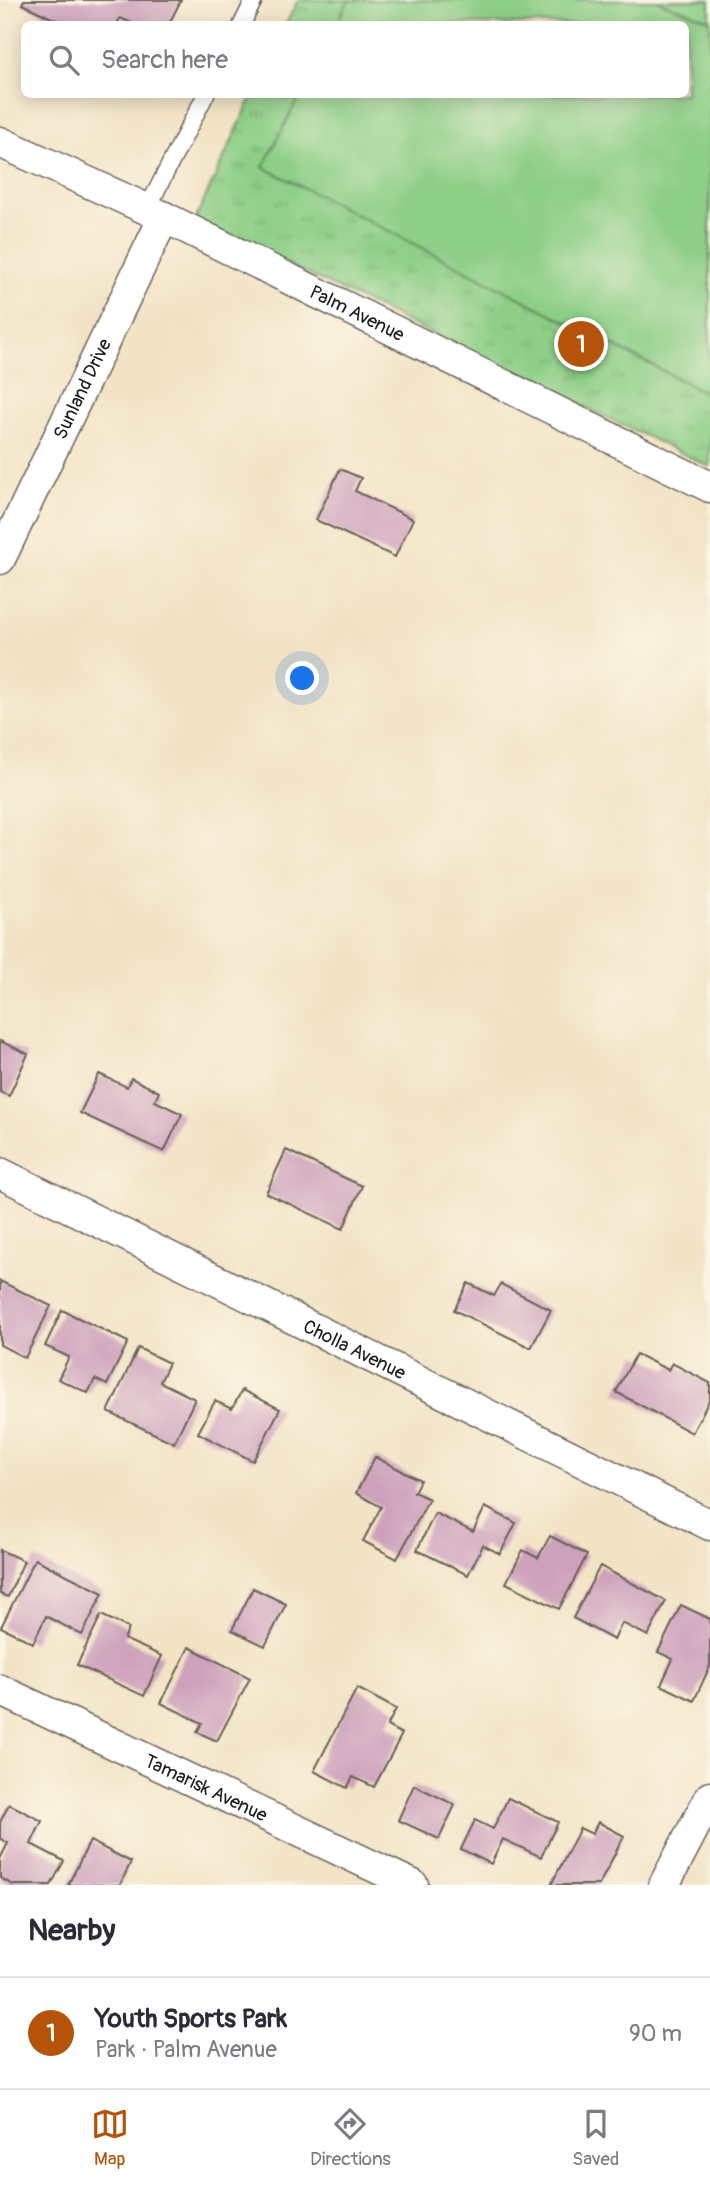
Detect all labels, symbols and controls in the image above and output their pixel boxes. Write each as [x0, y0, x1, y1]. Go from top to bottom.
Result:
search box [21, 21, 689, 98]
icon: search [45, 41, 83, 79]
text: Search here [101, 44, 228, 76]
street label: Palm Avenue [306, 280, 409, 347]
pin: 1 [558, 318, 604, 370]
street label: Sunland Drive [48, 334, 117, 443]
your location [285, 661, 319, 695]
street label: Cholla Avenue [299, 1314, 410, 1386]
street label: Tamarisk Avenue [140, 1749, 272, 1828]
text: Nearby [28, 1912, 115, 1949]
text: Youth Sports Park [95, 2003, 287, 2035]
text: 1 [47, 2019, 56, 2048]
text: 90 m [629, 2019, 682, 2048]
text: Park · Palm Avenue [95, 2035, 277, 2064]
tab: Map [91, 2105, 129, 2171]
tab: Directions [310, 2105, 391, 2171]
tab: Saved [572, 2105, 619, 2171]

